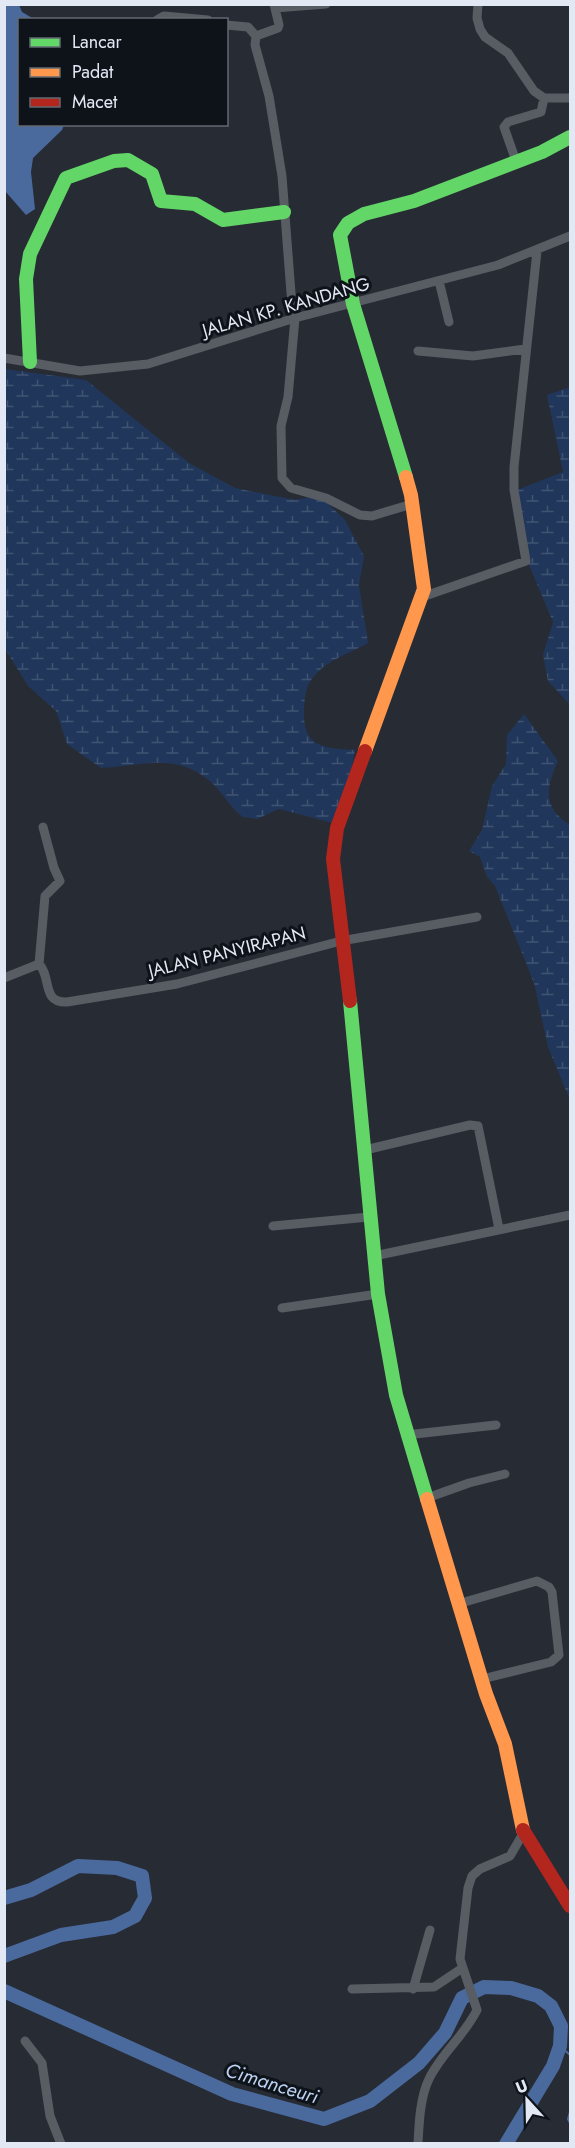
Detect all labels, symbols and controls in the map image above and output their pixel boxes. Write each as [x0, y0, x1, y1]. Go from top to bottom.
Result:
legend [18, 18, 228, 126]
text: Lancar [72, 29, 122, 55]
text: Padat [72, 59, 114, 85]
text: Macet [72, 89, 118, 115]
street label: JALAN KP. KANDANG [197, 271, 373, 344]
street label: JALAN PANYIRAPAN [144, 920, 308, 985]
water label: Cimanceuri [222, 2056, 323, 2112]
north arrow [497, 2070, 557, 2130]
text: U [512, 2074, 531, 2099]

